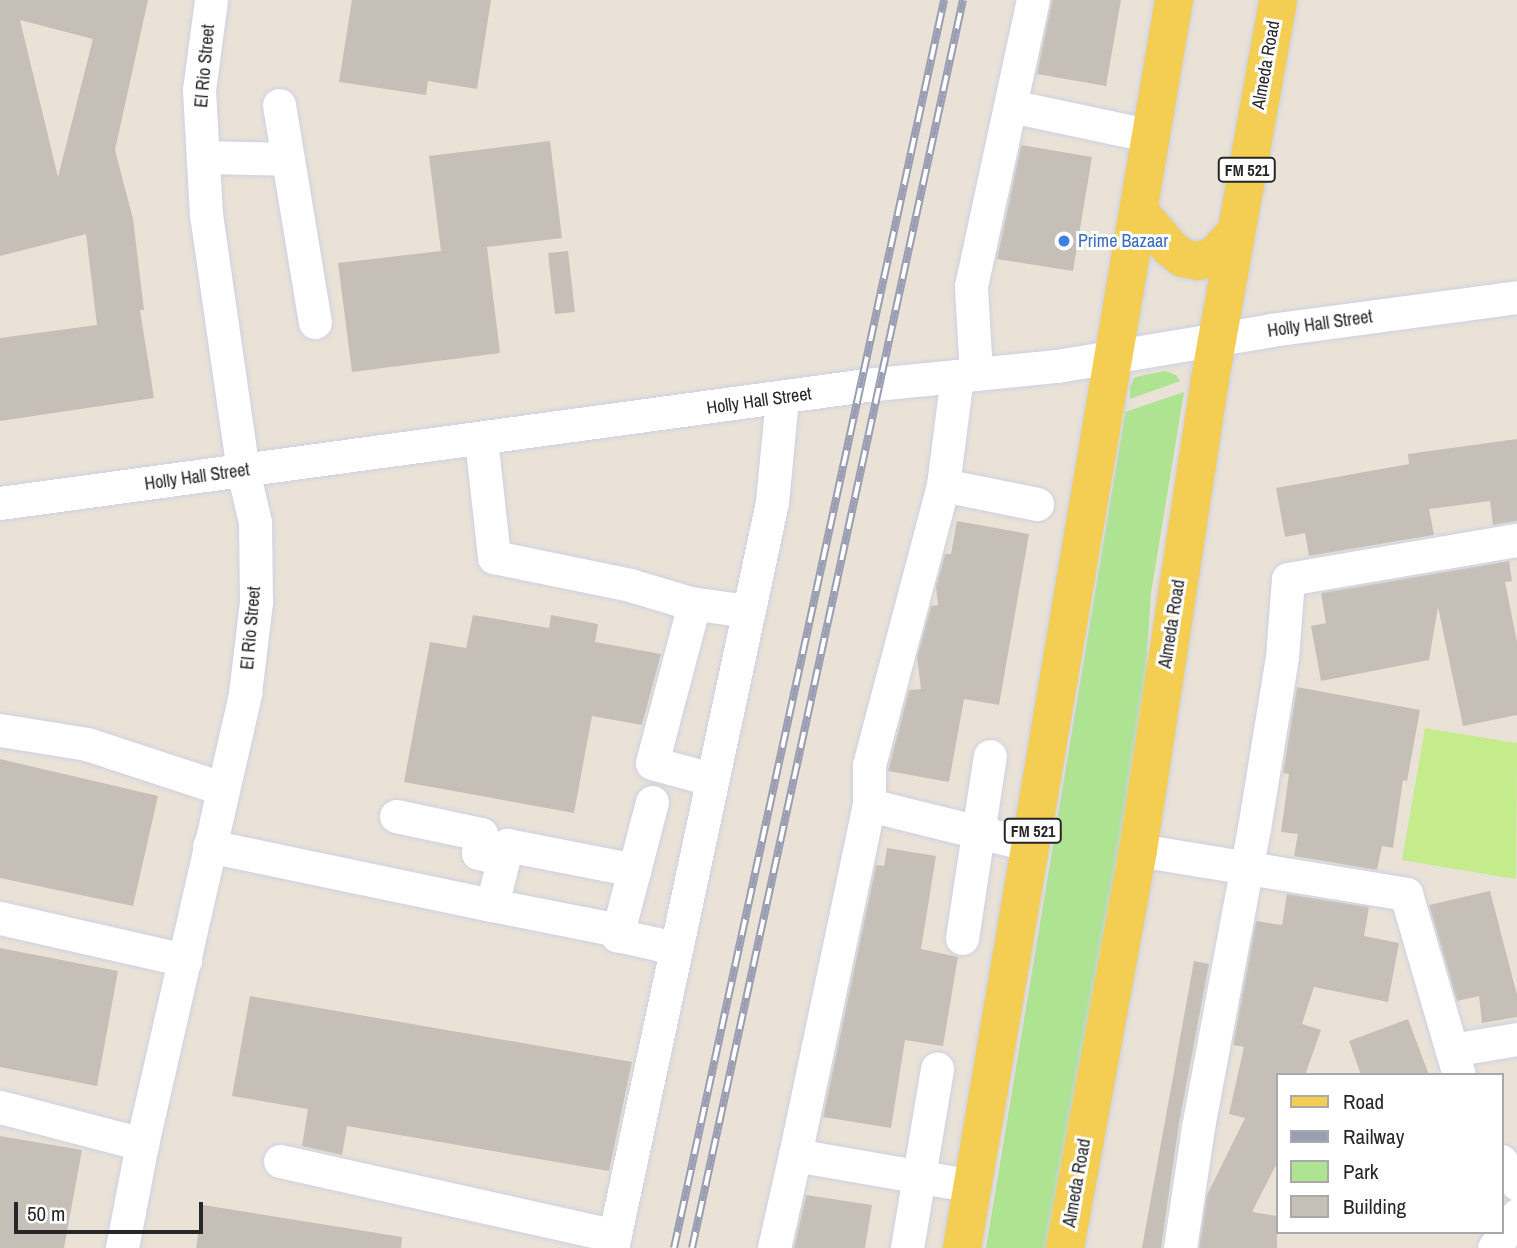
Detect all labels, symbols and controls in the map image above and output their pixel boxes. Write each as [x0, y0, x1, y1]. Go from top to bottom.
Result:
street label: Almeda Road [1248, 19, 1284, 111]
street label: El Rio Street [191, 23, 219, 109]
road number: FM 521 [1217, 158, 1277, 182]
place label: Prime Bazaar [1078, 230, 1168, 252]
marker: Prime Bazaar [1056, 233, 1072, 249]
street label: Holly Hall Street [1266, 306, 1374, 342]
street label: Holly Hall Street [705, 383, 813, 419]
street label: Holly Hall Street [143, 459, 251, 495]
street label: Almeda Road [1154, 578, 1190, 670]
street label: El Rio Street [237, 585, 265, 671]
road number: FM 521 [1003, 818, 1063, 844]
legend [1276, 1073, 1503, 1234]
text: Road [1343, 1087, 1384, 1116]
text: Railway [1343, 1122, 1404, 1151]
street label: Almeda Road [1059, 1137, 1095, 1229]
text: Park [1343, 1157, 1378, 1186]
scale bar [18, 1188, 206, 1232]
text: Building [1343, 1192, 1406, 1221]
text: 50 m [27, 1199, 65, 1228]

